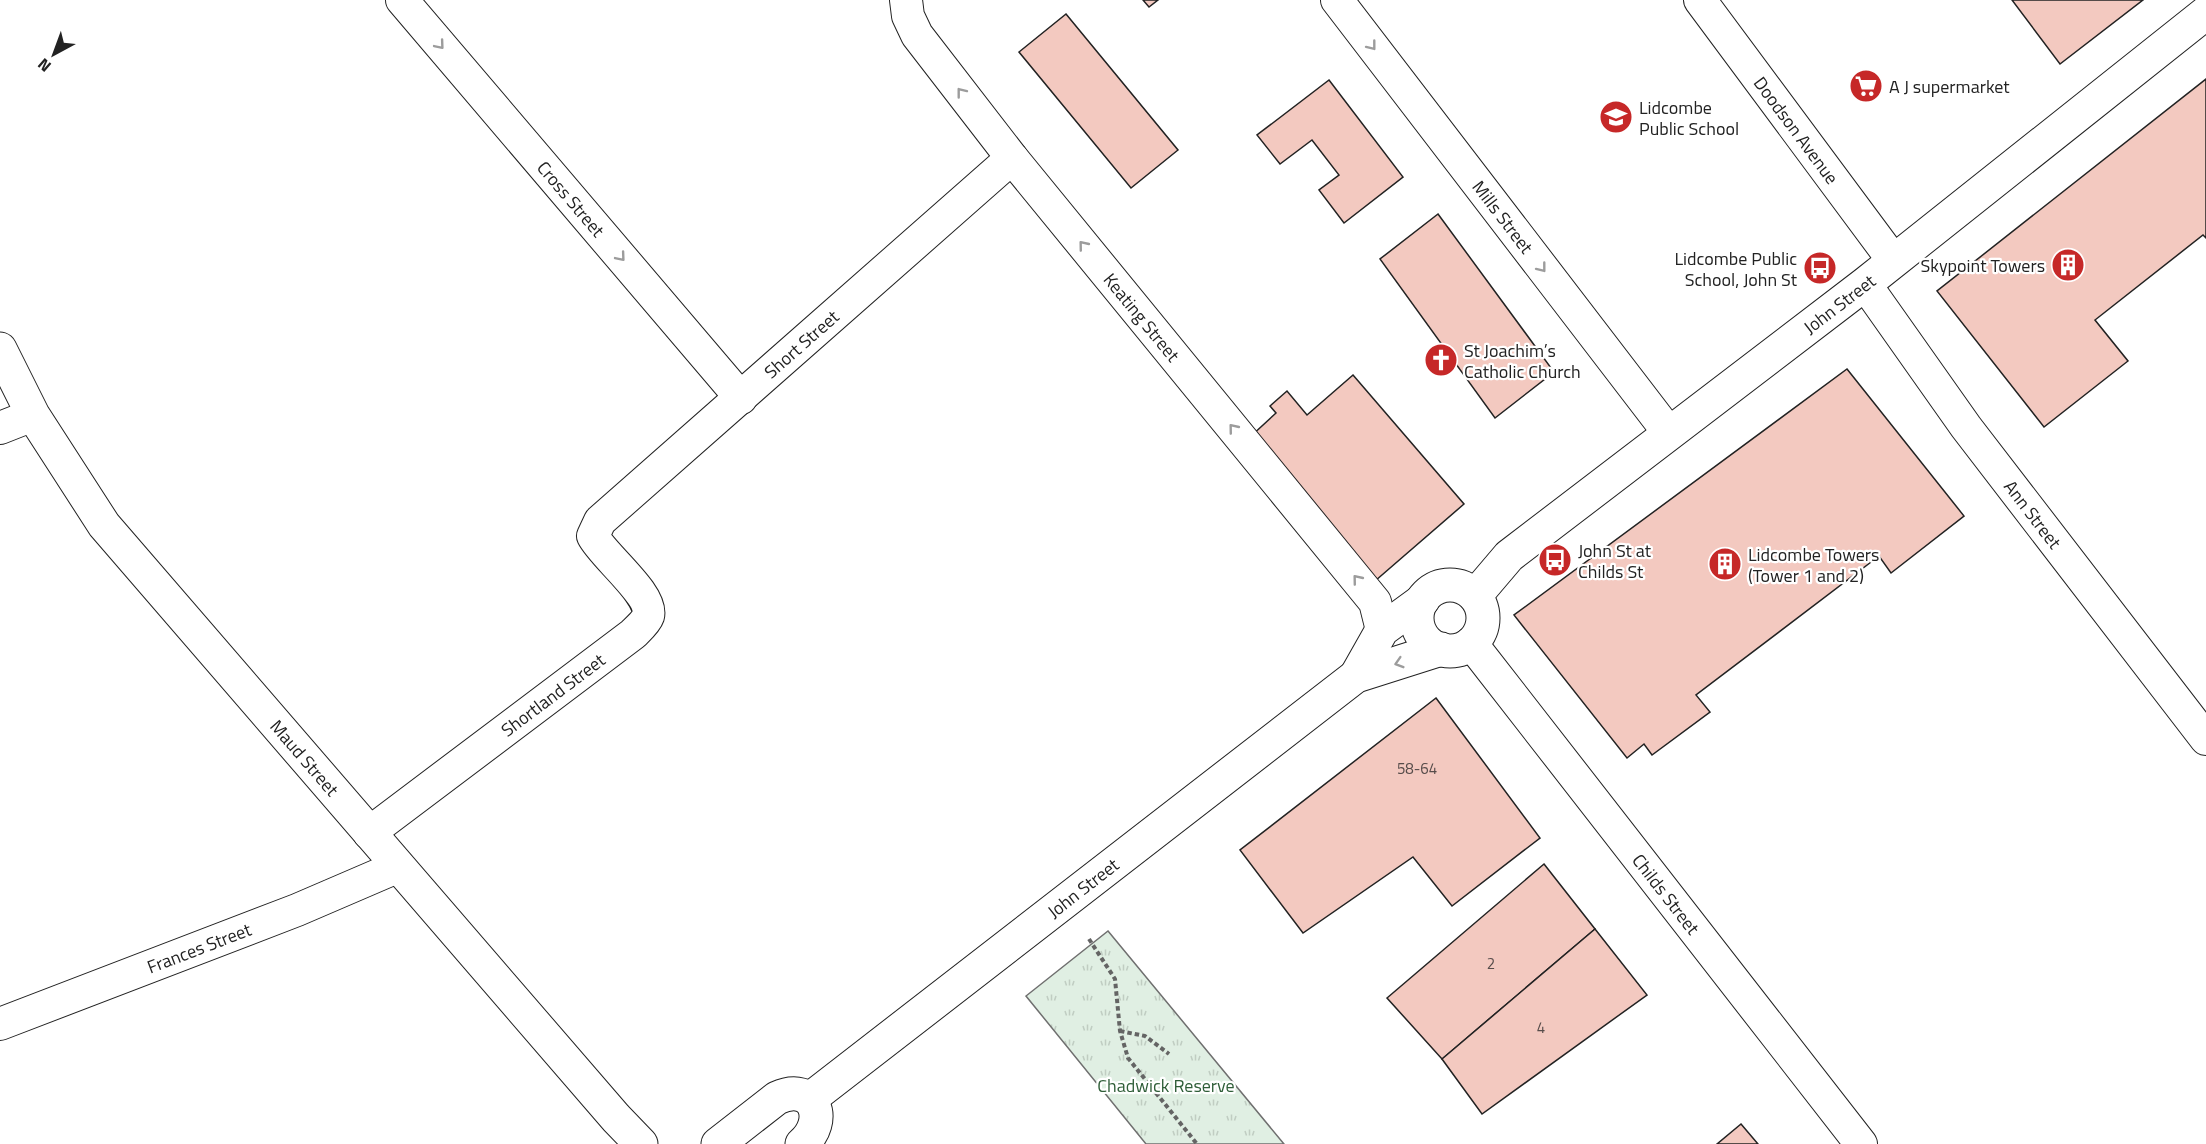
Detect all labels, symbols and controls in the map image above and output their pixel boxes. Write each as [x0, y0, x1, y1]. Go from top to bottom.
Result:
north arrow [24, 24, 84, 84]
one-way arrow [432, 38, 443, 49]
one-way arrow [1365, 40, 1376, 51]
text: N [32, 53, 56, 78]
supermarket icon: A J supermarket [1848, 68, 1884, 104]
street label: Doodson Avenue [1748, 71, 1846, 190]
place label: A J supermarket [1889, 73, 2010, 100]
one-way arrow [958, 88, 969, 99]
place label: Lidcombe Public School [1639, 94, 1739, 142]
school or university icon: Lidcombe Public School [1598, 99, 1634, 135]
street label: Cross Street [531, 155, 612, 243]
street label: Mills Street [1466, 174, 1540, 260]
one-way arrow [1079, 241, 1090, 252]
place label: Lidcombe Public School, John St [1674, 245, 1798, 293]
building icon: Skypoint Towers [2050, 247, 2086, 283]
one-way arrow [614, 250, 625, 261]
bus stop icon: Lidcombe Public School, John St [1802, 250, 1838, 286]
place label: Skypoint Towers [1921, 252, 2045, 279]
one-way arrow [1535, 261, 1546, 272]
street label: Keating Street [1097, 267, 1187, 368]
street label: John Street [1797, 267, 1882, 340]
street label: Short Street [758, 303, 845, 384]
place label: St Joachim’s Catholic Church [1464, 337, 1581, 385]
church icon: St Joachim’s Catholic Church [1423, 342, 1459, 378]
one-way arrow [1229, 424, 1240, 435]
street label: Ann Street [1998, 474, 2069, 555]
place label: John St at Childs St [1578, 537, 1652, 585]
place label: Lidcombe Towers (Tower 1 and 2) [1748, 541, 1879, 589]
bus stop icon: John St at Childs St [1537, 542, 1573, 578]
building icon: Lidcombe Towers (Tower 1 and 2) [1707, 546, 1743, 582]
one-way arrow [1353, 575, 1364, 586]
street label: Shortland Street [495, 646, 611, 743]
one-way arrow [1394, 656, 1405, 668]
street label: Maud Street [264, 713, 346, 802]
house number: 58-64 [1397, 757, 1437, 780]
street label: Childs Street [1626, 848, 1707, 941]
street label: John Street [1041, 851, 1125, 924]
street label: Frances Street [143, 915, 256, 980]
house number: 2 [1487, 952, 1495, 975]
house number: 4 [1537, 1016, 1545, 1039]
park label: Chadwick Reserve [1097, 1072, 1235, 1099]

